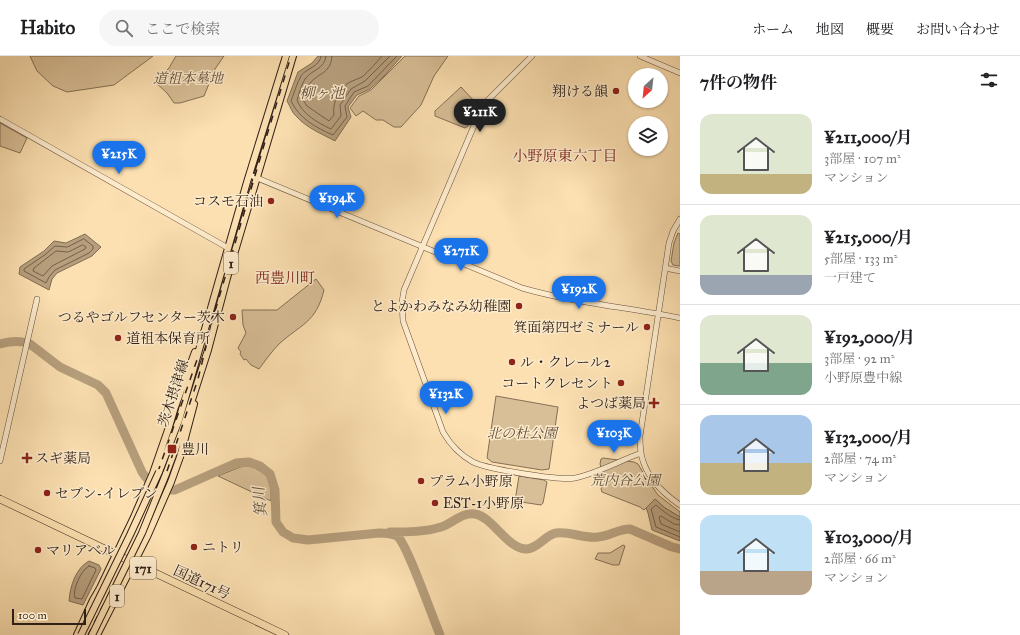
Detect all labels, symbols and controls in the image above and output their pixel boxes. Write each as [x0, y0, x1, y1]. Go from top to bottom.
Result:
search box [99, 10, 379, 46]
text: Habito [20, 16, 75, 39]
icon: search [113, 17, 135, 39]
text: ここで検索 [145, 20, 220, 38]
text: ホーム [752, 21, 794, 38]
text: 地図 [816, 21, 844, 38]
text: 概要 [866, 21, 894, 38]
text: お問い合わせ [916, 21, 1000, 38]
north arrow [628, 68, 668, 108]
map controls [628, 68, 668, 156]
icon: filters [978, 69, 1000, 91]
park label: 道祖本墓地 [153, 70, 225, 87]
text: 7件の物件 [700, 72, 777, 93]
place label: 翔ける韻 [552, 83, 608, 100]
water label: 柳ヶ池 [299, 84, 346, 102]
marker: 翔ける韻 [611, 86, 621, 96]
pin: ¥211K [452, 99, 508, 133]
text: ¥211K [463, 104, 497, 120]
button: layers [628, 116, 668, 156]
text: ¥211,000/月 [824, 127, 913, 148]
icon: home [732, 130, 780, 178]
pin: ¥215K [91, 141, 147, 175]
text: ¥215K [101, 146, 137, 162]
district label: 小野原東六丁目 [512, 147, 618, 165]
text: 3部屋 · 107 m² [824, 151, 901, 167]
text: マンション [824, 170, 888, 186]
pin: ¥194K [309, 185, 365, 219]
text: ¥194K [318, 190, 356, 206]
place label: コスモ石油 [193, 193, 263, 210]
marker: コスモ石油 [266, 196, 276, 206]
text: ¥215,000/月 [824, 227, 913, 248]
icon: home [732, 231, 780, 279]
pin: ¥271K [433, 238, 489, 272]
text: ¥271K [443, 243, 479, 259]
text: 5部屋 · 133 m² [824, 251, 898, 267]
road number: 1 [224, 252, 238, 274]
district label: 西豊川町 [255, 269, 315, 287]
text: 一戸建て [824, 270, 876, 286]
pin: ¥192K [551, 276, 607, 310]
text: ¥192K [561, 281, 597, 297]
place label: とよかわみなみ幼稚園 [371, 298, 511, 315]
marker: とよかわみなみ幼稚園 [514, 301, 524, 311]
place label: つるやゴルフセンター茨木 [58, 309, 225, 326]
marker: つるやゴルフセンター茨木 [228, 312, 238, 322]
place label: 箕面第四ゼミナール [513, 319, 639, 336]
marker: 箕面第四ゼミナール [642, 322, 652, 332]
text: ¥192,000/月 [824, 327, 915, 348]
place label: 道祖本保育所 [126, 330, 210, 347]
icon: home [732, 331, 780, 379]
marker: 道祖本保育所 [113, 333, 123, 343]
text: 3部屋 · 92 m² [824, 351, 895, 367]
place label: ル・クレール2 [520, 354, 611, 371]
street label: 茨木摂津線 [155, 357, 192, 429]
marker: ル・クレール2 [507, 357, 517, 367]
text: 小野原豊中線 [824, 370, 902, 386]
place label: コートクレセント [501, 375, 613, 392]
marker: コートクレセント [616, 378, 626, 388]
pin: ¥132K [418, 381, 474, 415]
text: ¥132K [429, 386, 463, 402]
place label: よつば薬局 [576, 395, 646, 412]
marker: よつば薬局 [649, 398, 659, 408]
pin: ¥103K [586, 420, 642, 454]
park label: 北の杜公園 [487, 425, 559, 442]
text: ¥103K [596, 425, 632, 441]
text: ¥132,000/月 [824, 427, 913, 448]
icon: home [732, 431, 780, 479]
place label: 豊川 [181, 441, 209, 458]
marker: 豊川 [166, 443, 178, 455]
place label: スギ薬局 [35, 450, 91, 467]
text: 2部屋 · 74 m² [824, 451, 896, 467]
marker: スギ薬局 [22, 453, 32, 463]
text: マンション [824, 470, 888, 486]
park label: 荒内谷公園 [590, 472, 662, 489]
place label: プラム小野原 [429, 473, 513, 490]
marker: プラム小野原 [416, 476, 426, 486]
water label: 箕川 [249, 484, 271, 518]
place label: セブン-イレブン [55, 485, 158, 502]
marker: セブン-イレブン [42, 488, 52, 498]
place label: EST-1小野原 [443, 495, 524, 512]
marker: EST-1小野原 [430, 498, 440, 508]
text: ¥103,000/月 [824, 527, 914, 548]
icon: home [732, 531, 780, 579]
place label: ニトリ [202, 539, 244, 556]
place label: マリアベル [46, 542, 115, 559]
marker: ニトリ [189, 542, 199, 552]
marker: マリアベル [33, 545, 43, 555]
text: 2部屋 · 66 m² [824, 551, 896, 567]
road number: 171 [130, 557, 156, 579]
street label: 国道171号 [171, 562, 233, 603]
text: マンション [824, 570, 888, 586]
road number: 1 [110, 585, 124, 607]
scale bar [12, 607, 86, 626]
text: 100 m [18, 609, 47, 622]

